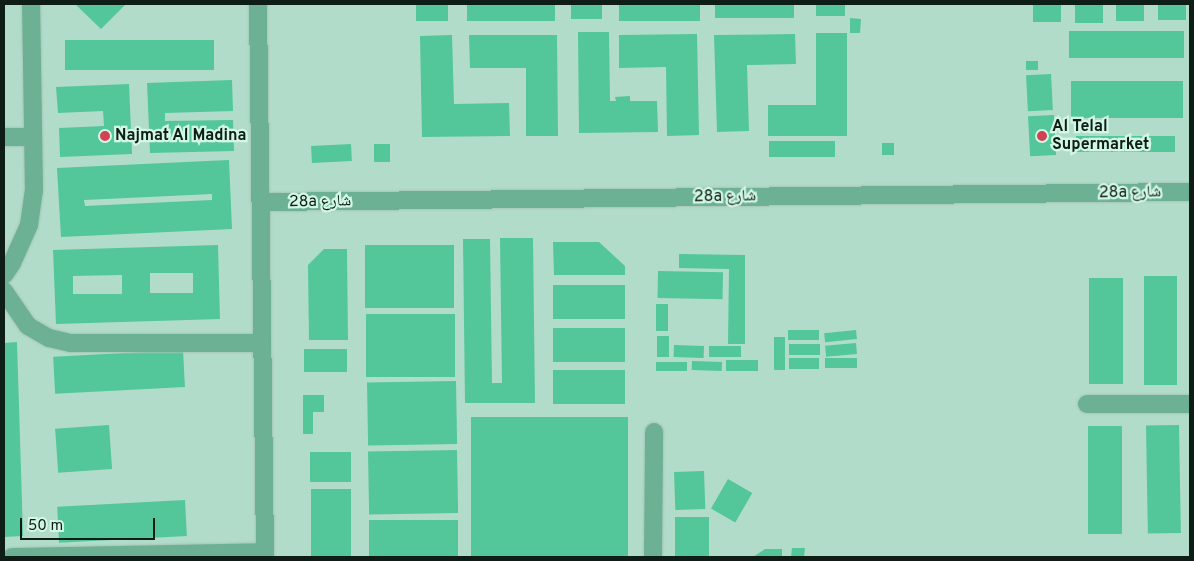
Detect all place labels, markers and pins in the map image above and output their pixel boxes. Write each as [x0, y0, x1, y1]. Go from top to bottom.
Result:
place label: Al Telal Supermarket [1052, 117, 1149, 155]
place label: Najmat Al Madina [115, 126, 247, 146]
marker: Najmat Al Madina [99, 130, 111, 142]
marker: Al Telal Supermarket [1036, 130, 1048, 142]

